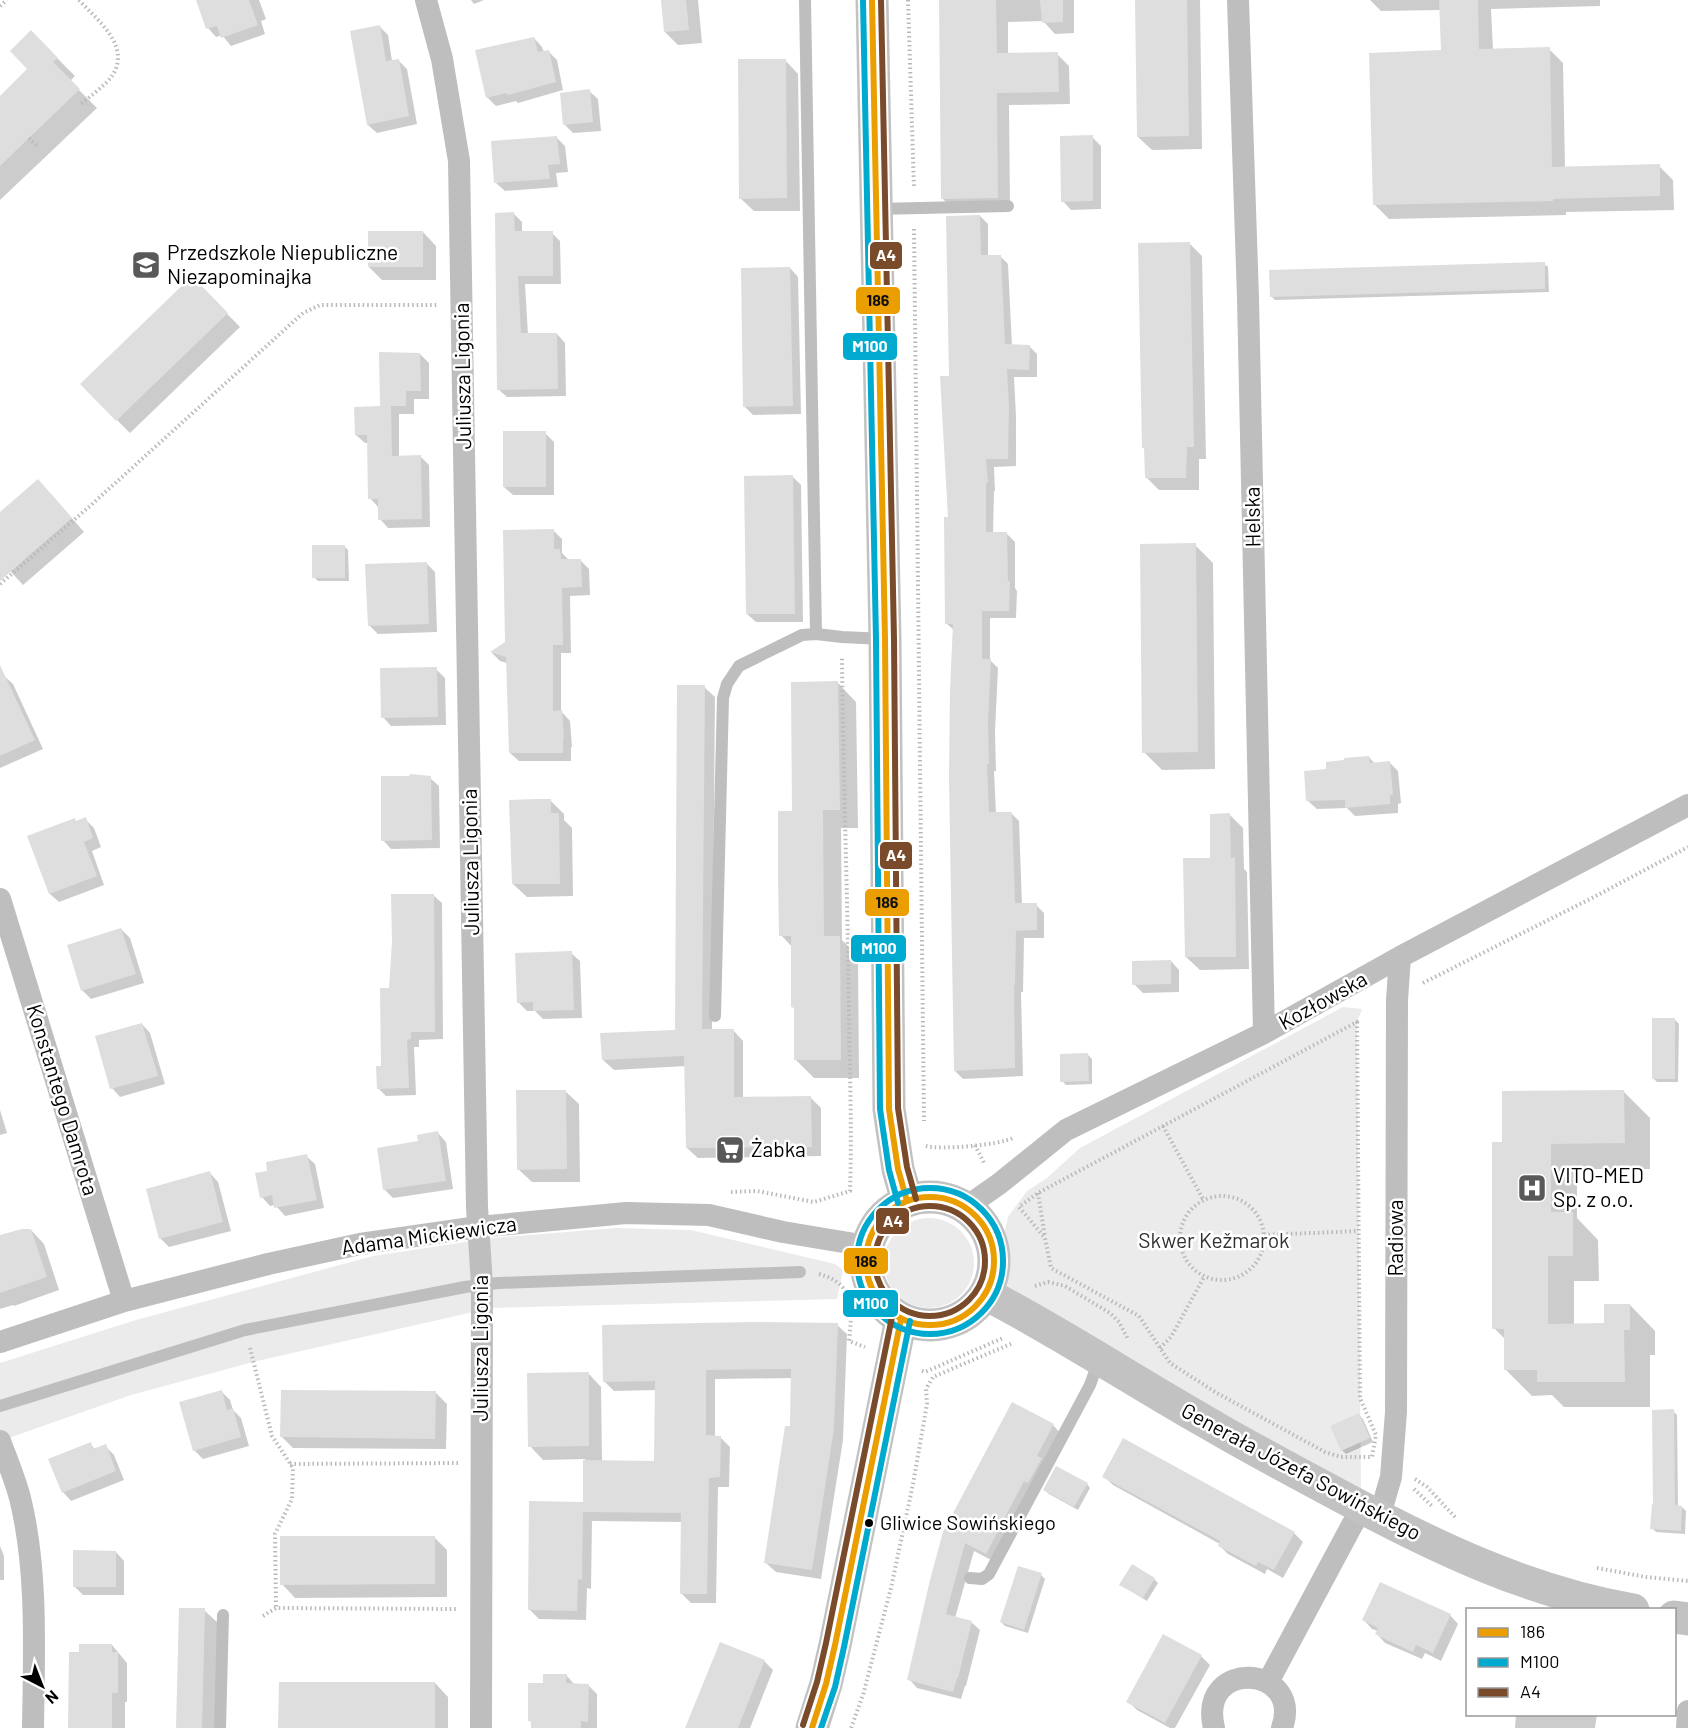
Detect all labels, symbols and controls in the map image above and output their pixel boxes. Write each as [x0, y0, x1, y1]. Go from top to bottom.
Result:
place label: Przedszkole Niepubliczne Niezapominajka [167, 239, 398, 288]
line badge: A4 [869, 241, 903, 270]
text: A4 [876, 245, 896, 264]
school or university icon: Przedszkole Niepubliczne Niezapominajka [130, 249, 162, 281]
line badge: 186 [855, 286, 901, 315]
text: 186 [867, 290, 890, 309]
street label: Juliusza Ligonia [448, 303, 475, 450]
line badge: M100 [842, 332, 898, 361]
text: M100 [852, 336, 888, 355]
street label: Helska [1238, 486, 1265, 548]
street label: Juliusza Ligonia [456, 789, 483, 936]
line badge: A4 [879, 841, 913, 870]
text: A4 [886, 845, 906, 864]
line badge: 186 [864, 888, 910, 917]
text: 186 [876, 892, 899, 911]
line badge: M100 [850, 934, 907, 963]
text: M100 [861, 938, 897, 957]
street label: Kozłowska [1274, 965, 1371, 1034]
street label: Konstantego Damrota [22, 1001, 104, 1198]
supermarket icon: Żabka [714, 1134, 746, 1166]
place label: Żabka [751, 1136, 806, 1161]
place label: VITO-MED Sp. z o.o. [1553, 1162, 1644, 1211]
hospital icon: VITO-MED Sp. z o.o. [1516, 1172, 1548, 1204]
street label: Radiowa [1382, 1199, 1407, 1277]
line badge: A4 [875, 1207, 910, 1235]
street label: Adama Mickiewicza [340, 1210, 518, 1259]
text: A4 [883, 1211, 903, 1230]
park label: Skwer Kežmarok [1138, 1227, 1290, 1252]
line badge: 186 [843, 1247, 889, 1275]
text: 186 [855, 1251, 878, 1270]
street label: Juliusza Ligonia [467, 1275, 492, 1421]
line badge: M100 [842, 1289, 899, 1318]
text: M100 [853, 1293, 889, 1312]
street label: Generała Józefa Sowińskiego [1178, 1397, 1426, 1545]
place label: Gliwice Sowińskiego [880, 1510, 1056, 1534]
marker: Gliwice Sowińskiego [863, 1517, 875, 1529]
legend [1466, 1608, 1676, 1716]
text: 186 [1520, 1620, 1545, 1642]
text: M100 [1520, 1650, 1560, 1672]
north arrow [12, 1656, 72, 1716]
text: A4 [1520, 1680, 1541, 1702]
text: N [42, 1687, 63, 1708]

